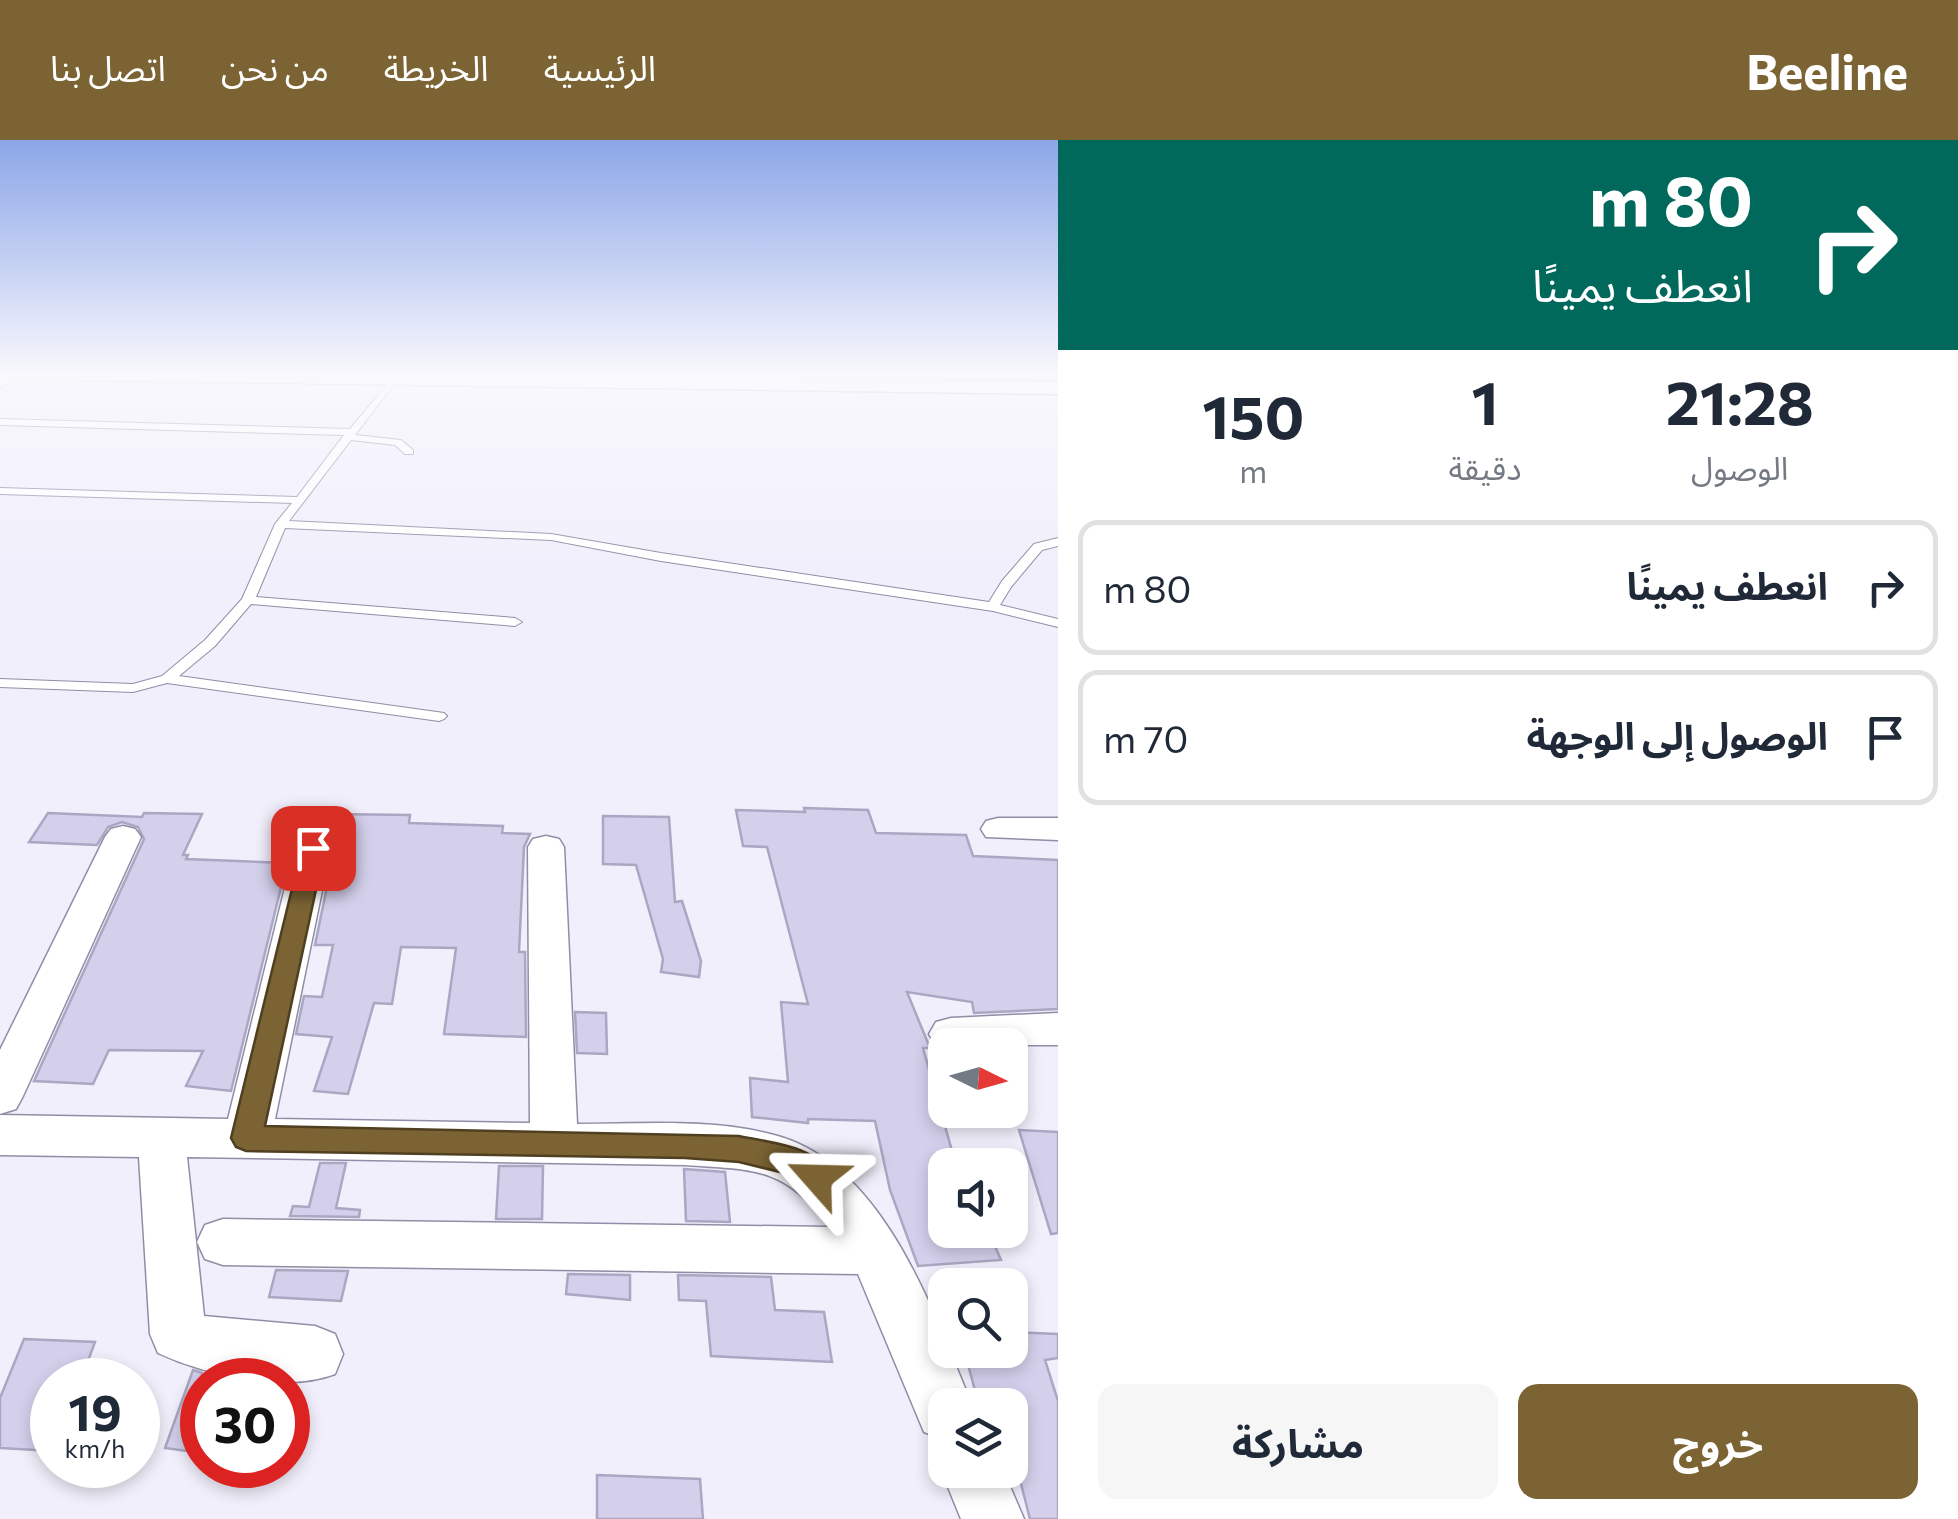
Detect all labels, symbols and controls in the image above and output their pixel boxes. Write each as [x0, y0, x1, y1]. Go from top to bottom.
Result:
text: Beeline [1746, 41, 1908, 100]
text: اتصل بنا [50, 45, 166, 88]
text: من نحن [221, 45, 329, 88]
text: الخريطة [384, 45, 489, 88]
text: الرئيسية [544, 45, 656, 88]
text: 80 m [1589, 155, 1753, 240]
icon: right [1788, 180, 1918, 310]
text: انعطف يمينًا [1532, 256, 1753, 311]
text: 1 [1471, 364, 1499, 437]
text: 21:28 [1666, 364, 1814, 437]
text: 150 [1202, 378, 1304, 451]
text: دقيقة [1449, 447, 1521, 487]
text: الوصول [1691, 447, 1788, 487]
text: m [1239, 450, 1267, 490]
icon: right [1858, 560, 1913, 615]
text: انعطف يمينًا [1626, 561, 1828, 608]
text: 80 m [1103, 564, 1191, 611]
icon: arrive [1858, 710, 1913, 765]
text: الوصول إلى الوجهة [1527, 711, 1828, 758]
text: 70 m [1103, 714, 1188, 761]
pin [271, 806, 356, 891]
icon: arrive [286, 821, 341, 876]
north arrow [928, 1028, 1028, 1128]
map controls [928, 1028, 1028, 1488]
position arrow [765, 1126, 869, 1230]
button: sound [928, 1148, 1028, 1248]
button: search [928, 1268, 1028, 1368]
speed limit sign: 30 [180, 1358, 310, 1488]
text: 19 [68, 1380, 122, 1441]
button: مشاركة [1098, 1384, 1498, 1499]
button: خروج [1518, 1384, 1918, 1499]
button: layers [928, 1388, 1028, 1488]
text: km/h [65, 1433, 125, 1463]

